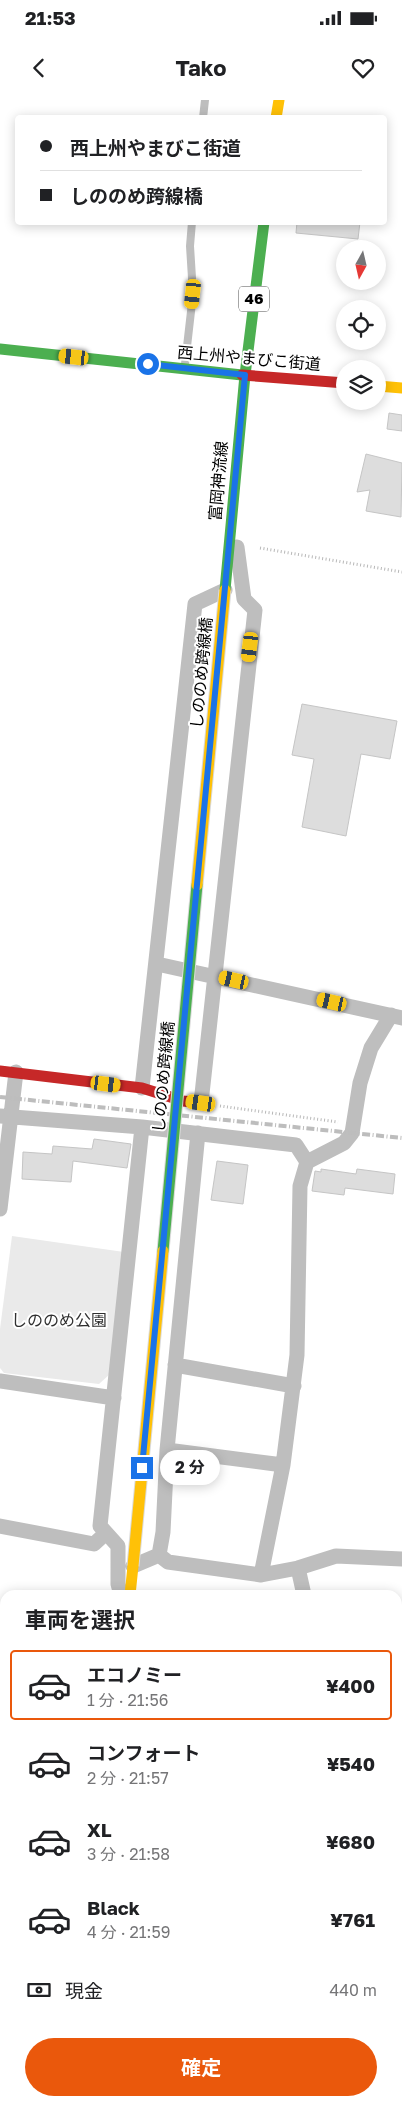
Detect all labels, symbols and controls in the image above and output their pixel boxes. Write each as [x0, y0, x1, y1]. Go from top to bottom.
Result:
text: 21:53 [25, 6, 76, 29]
icon: back [25, 54, 53, 82]
text: Tako [176, 54, 226, 81]
icon: heart [349, 54, 377, 82]
text: 西上州やまびこ街道 [70, 136, 241, 159]
text: しののめ跨線橋 [70, 184, 203, 207]
north arrow [336, 240, 386, 290]
map controls [336, 240, 386, 410]
car [183, 278, 202, 310]
road number: 46 [239, 286, 269, 312]
button: locate [336, 300, 386, 350]
street label: 西上州やまびこ街道 [176, 342, 322, 374]
car [58, 348, 89, 366]
route start [137, 353, 159, 375]
button: layers [336, 360, 386, 410]
street label: 富岡神流線 [205, 440, 231, 522]
street label: しののめ跨線橋 [186, 616, 216, 730]
car [240, 631, 259, 663]
car [217, 969, 250, 991]
car [315, 991, 348, 1013]
street label: しののめ跨線橋 [148, 1020, 178, 1134]
car [90, 1075, 121, 1093]
car [185, 1093, 216, 1113]
park label: しののめ公園 [11, 1310, 107, 1330]
callout: 2 分 [160, 1450, 220, 1486]
route end [131, 1457, 153, 1479]
text: 2 分 [175, 1457, 205, 1477]
text: 車両を選択 [25, 1606, 135, 1633]
icon: car [27, 1663, 72, 1708]
text: エコノミー [87, 1663, 182, 1686]
text: ¥400 [326, 1674, 375, 1697]
text: 1 分 · 21:56 [87, 1690, 168, 1710]
icon: car [27, 1741, 72, 1786]
text: コンフォート [87, 1741, 200, 1764]
text: ¥540 [327, 1752, 375, 1775]
text: 2 分 · 21:57 [87, 1768, 169, 1788]
text: XL [87, 1818, 112, 1841]
icon: car [27, 1819, 72, 1864]
text: ¥680 [326, 1830, 375, 1853]
text: 3 分 · 21:58 [87, 1844, 170, 1864]
text: Black [87, 1896, 140, 1919]
icon: car [27, 1897, 72, 1942]
text: ¥761 [330, 1908, 375, 1931]
text: 4 分 · 21:59 [87, 1922, 170, 1942]
icon: cash [25, 1976, 53, 2004]
text: 現金 [65, 1979, 103, 2002]
text: 440 m [329, 1980, 377, 2000]
button: 確定 [25, 2038, 377, 2096]

